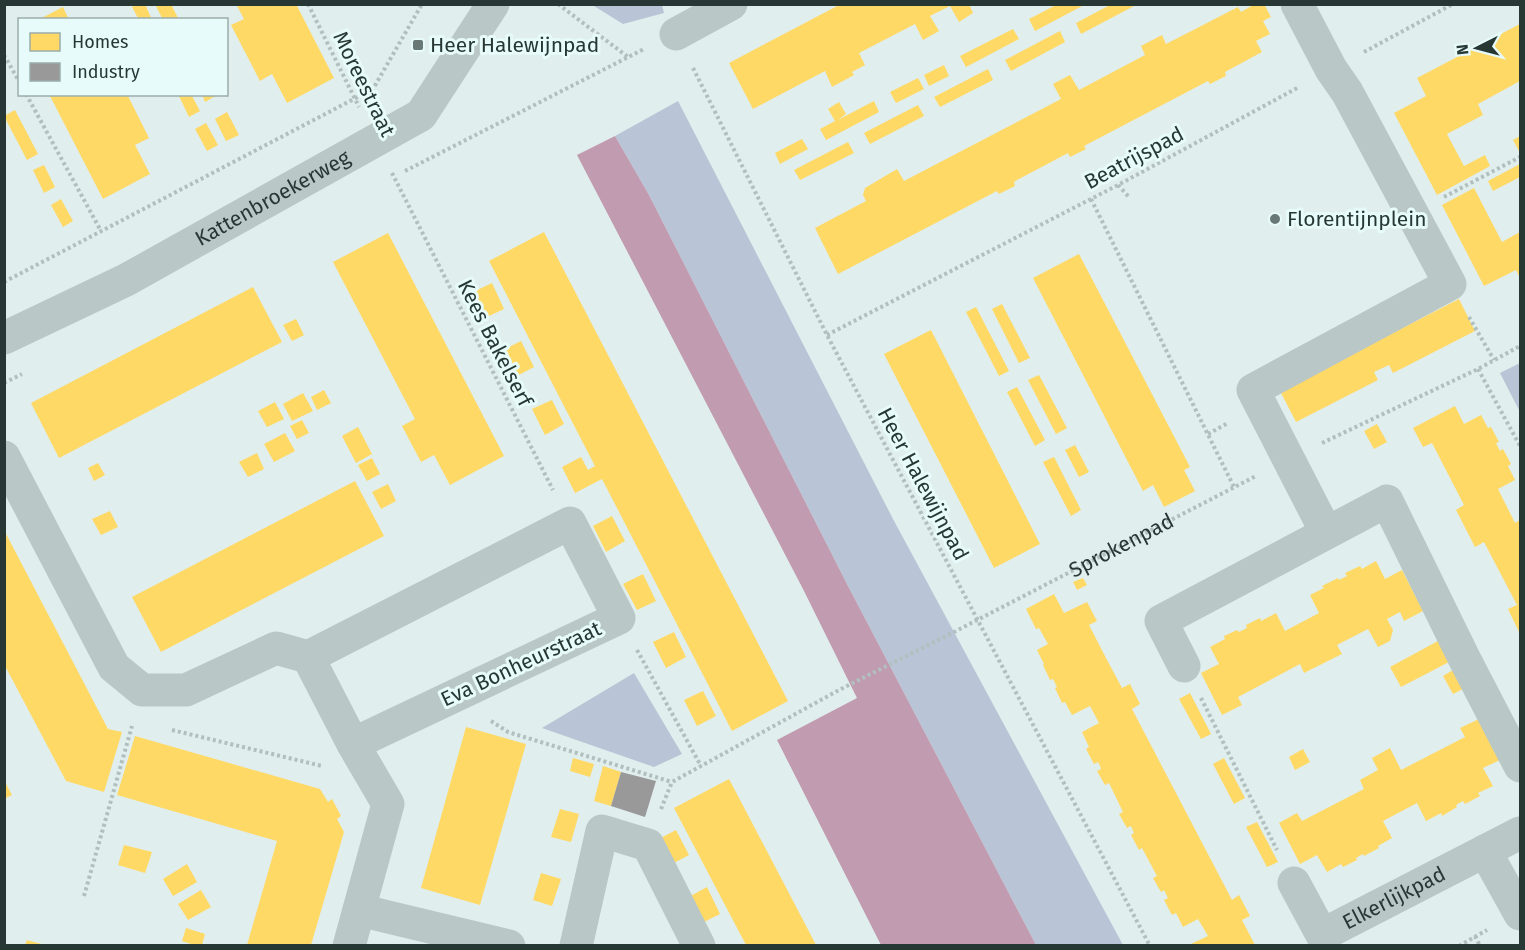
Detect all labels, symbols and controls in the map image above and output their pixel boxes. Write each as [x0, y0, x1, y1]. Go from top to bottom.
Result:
legend [18, 18, 228, 96]
north arrow [1447, 18, 1507, 78]
street label: Moreestraat [327, 27, 401, 141]
text: Homes [72, 31, 128, 53]
place label: Heer Halewijnpad [430, 32, 599, 58]
marker: Heer Halewijnpad [411, 38, 425, 52]
text: N [1453, 43, 1473, 56]
text: Industry [72, 61, 140, 83]
street label: Beatrijspad [1080, 121, 1188, 195]
street label: Kattenbroekerweg [190, 144, 355, 252]
place label: Florentijnplein [1287, 206, 1427, 232]
marker: Florentijnplein [1268, 212, 1282, 226]
street label: Kees Bakelserf [452, 275, 539, 413]
street label: Heer Halewijnpad [872, 403, 974, 565]
street label: Sprokenpad [1065, 508, 1178, 583]
street label: Eva Bonheurstraat [437, 615, 606, 713]
street label: Elkerlijkpad [1338, 861, 1450, 935]

